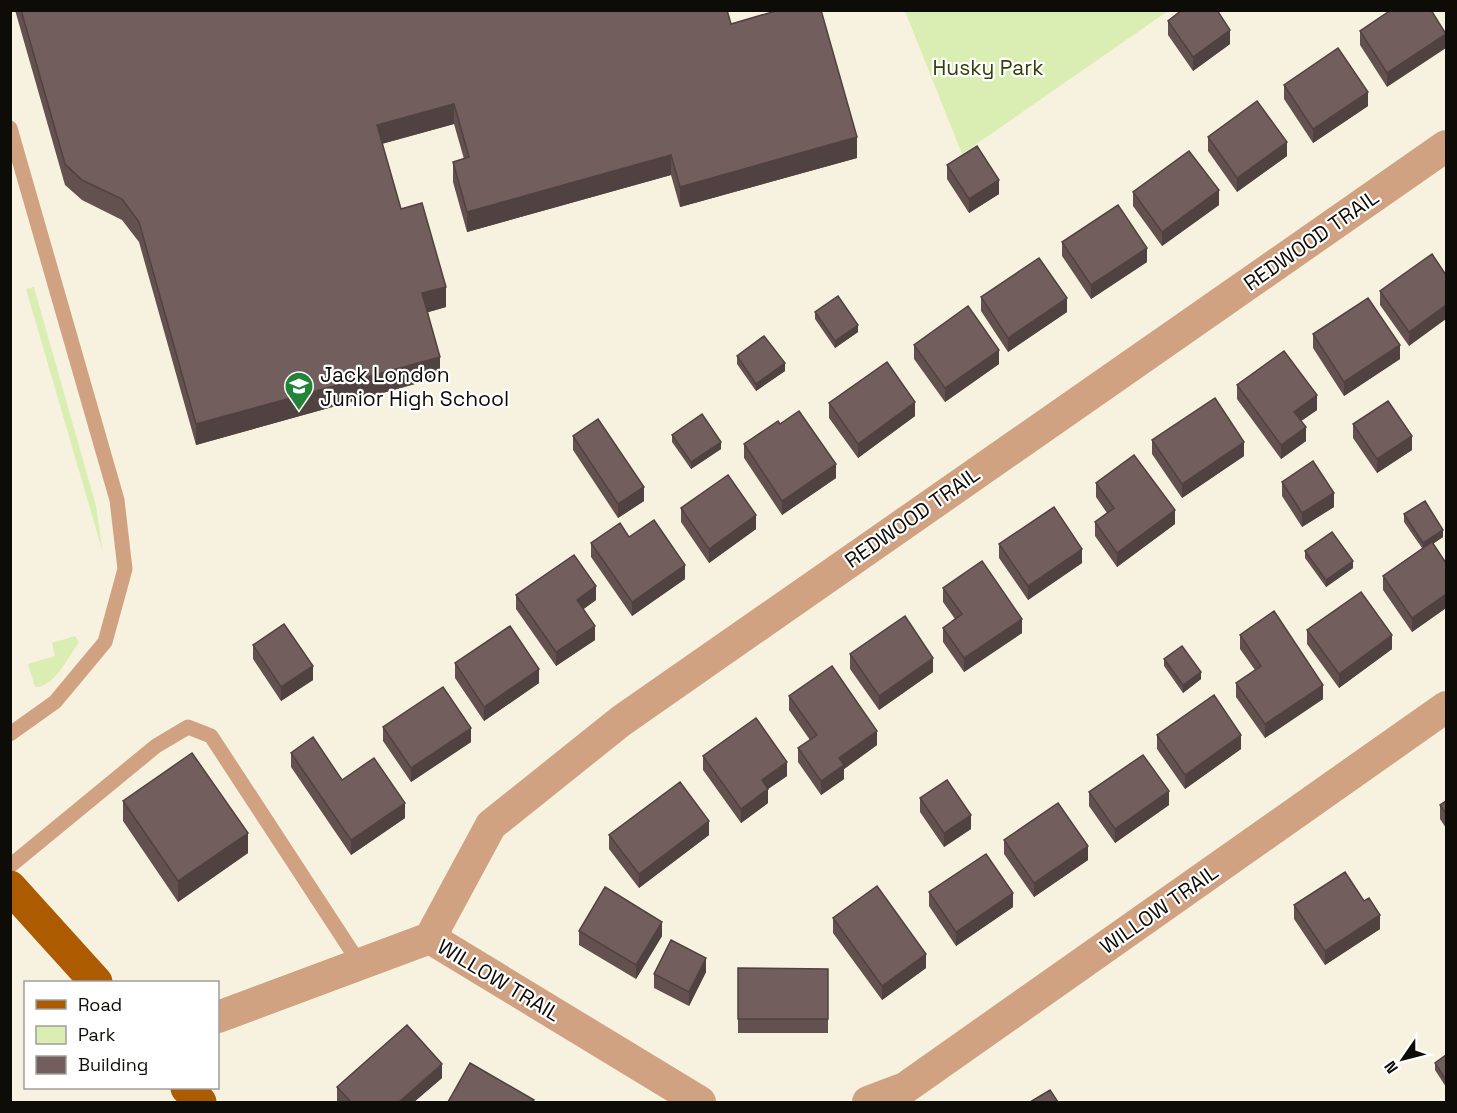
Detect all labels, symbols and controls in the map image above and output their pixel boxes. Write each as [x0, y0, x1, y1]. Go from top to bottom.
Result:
park label: Husky Park [933, 54, 1043, 81]
street label: REDWOOD TRAIL [1238, 183, 1384, 297]
place label: Jack London Junior High School [320, 361, 509, 412]
school or university icon: Jack London Junior High School [283, 370, 315, 412]
street label: REDWOOD TRAIL [839, 460, 985, 574]
street label: WILLOW TRAIL [1095, 858, 1223, 960]
street label: WILLOW TRAIL [433, 933, 565, 1027]
legend [24, 981, 219, 1089]
text: Road [78, 993, 122, 1016]
text: Park [78, 1023, 116, 1046]
north arrow [1373, 1029, 1433, 1089]
text: Building [78, 1053, 148, 1076]
text: N [1379, 1057, 1403, 1078]

